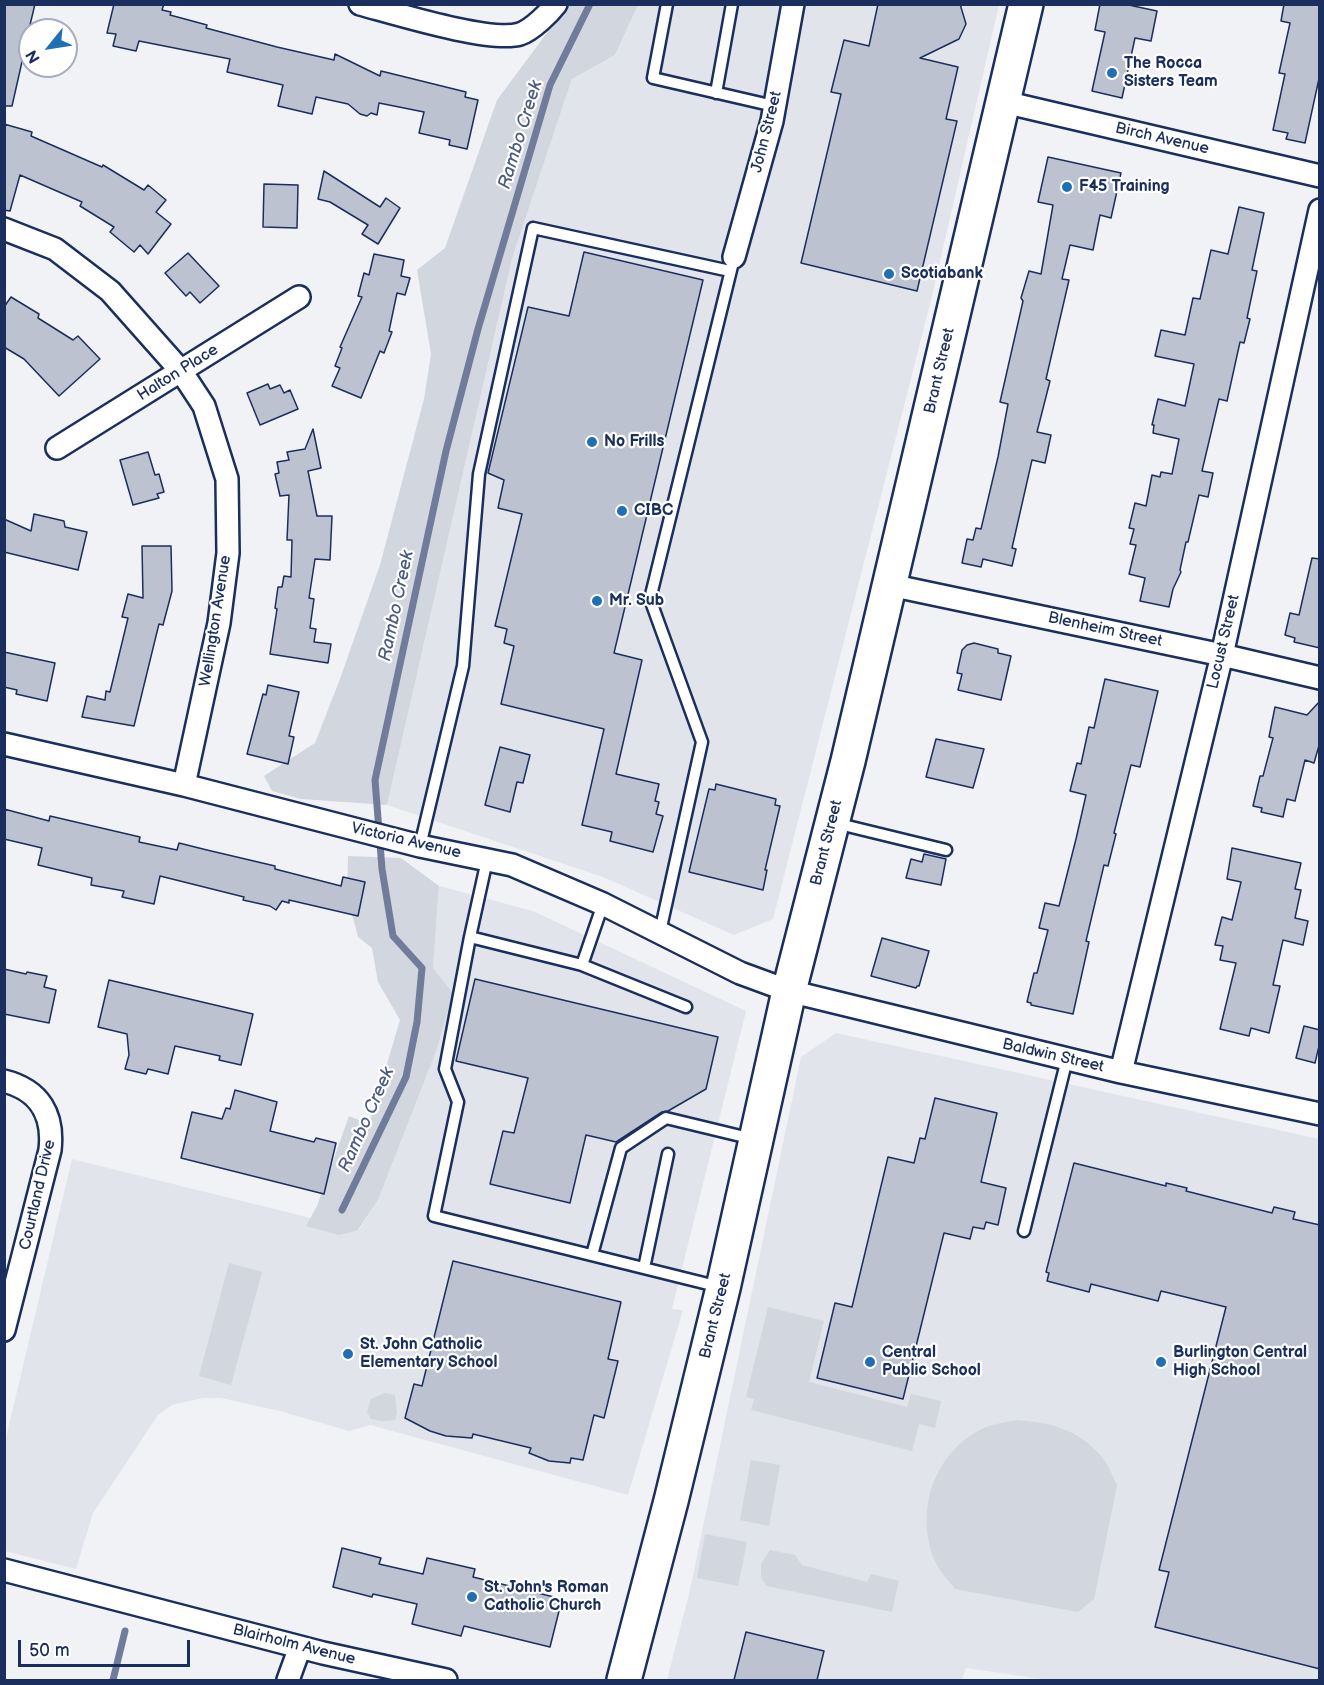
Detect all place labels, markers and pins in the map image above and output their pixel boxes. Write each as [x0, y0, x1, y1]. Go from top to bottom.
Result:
place label: The Rocca Sisters Team [1124, 54, 1218, 92]
marker: The Rocca Sisters Team [1105, 66, 1119, 80]
place label: F45 Training [1079, 177, 1170, 197]
marker: F45 Training [1060, 180, 1074, 194]
place label: Scotiabank [901, 264, 983, 284]
marker: Scotiabank [882, 267, 896, 281]
place label: No Frills [604, 432, 664, 452]
marker: No Frills [585, 435, 599, 449]
place label: CIBC [634, 501, 673, 521]
marker: CIBC [615, 504, 629, 518]
place label: Mr. Sub [609, 591, 664, 611]
marker: Mr. Sub [590, 594, 604, 608]
place label: St. John Catholic Elementary School [360, 1335, 497, 1373]
place label: Central Public School [882, 1343, 981, 1381]
place label: Burlington Central High School [1173, 1343, 1307, 1381]
marker: St. John Catholic Elementary School [341, 1347, 355, 1361]
marker: Central Public School [863, 1355, 877, 1369]
marker: Burlington Central High School [1154, 1355, 1168, 1369]
place label: St. John's Roman Catholic Church [484, 1578, 609, 1616]
marker: St. John's Roman Catholic Church [465, 1590, 479, 1604]

